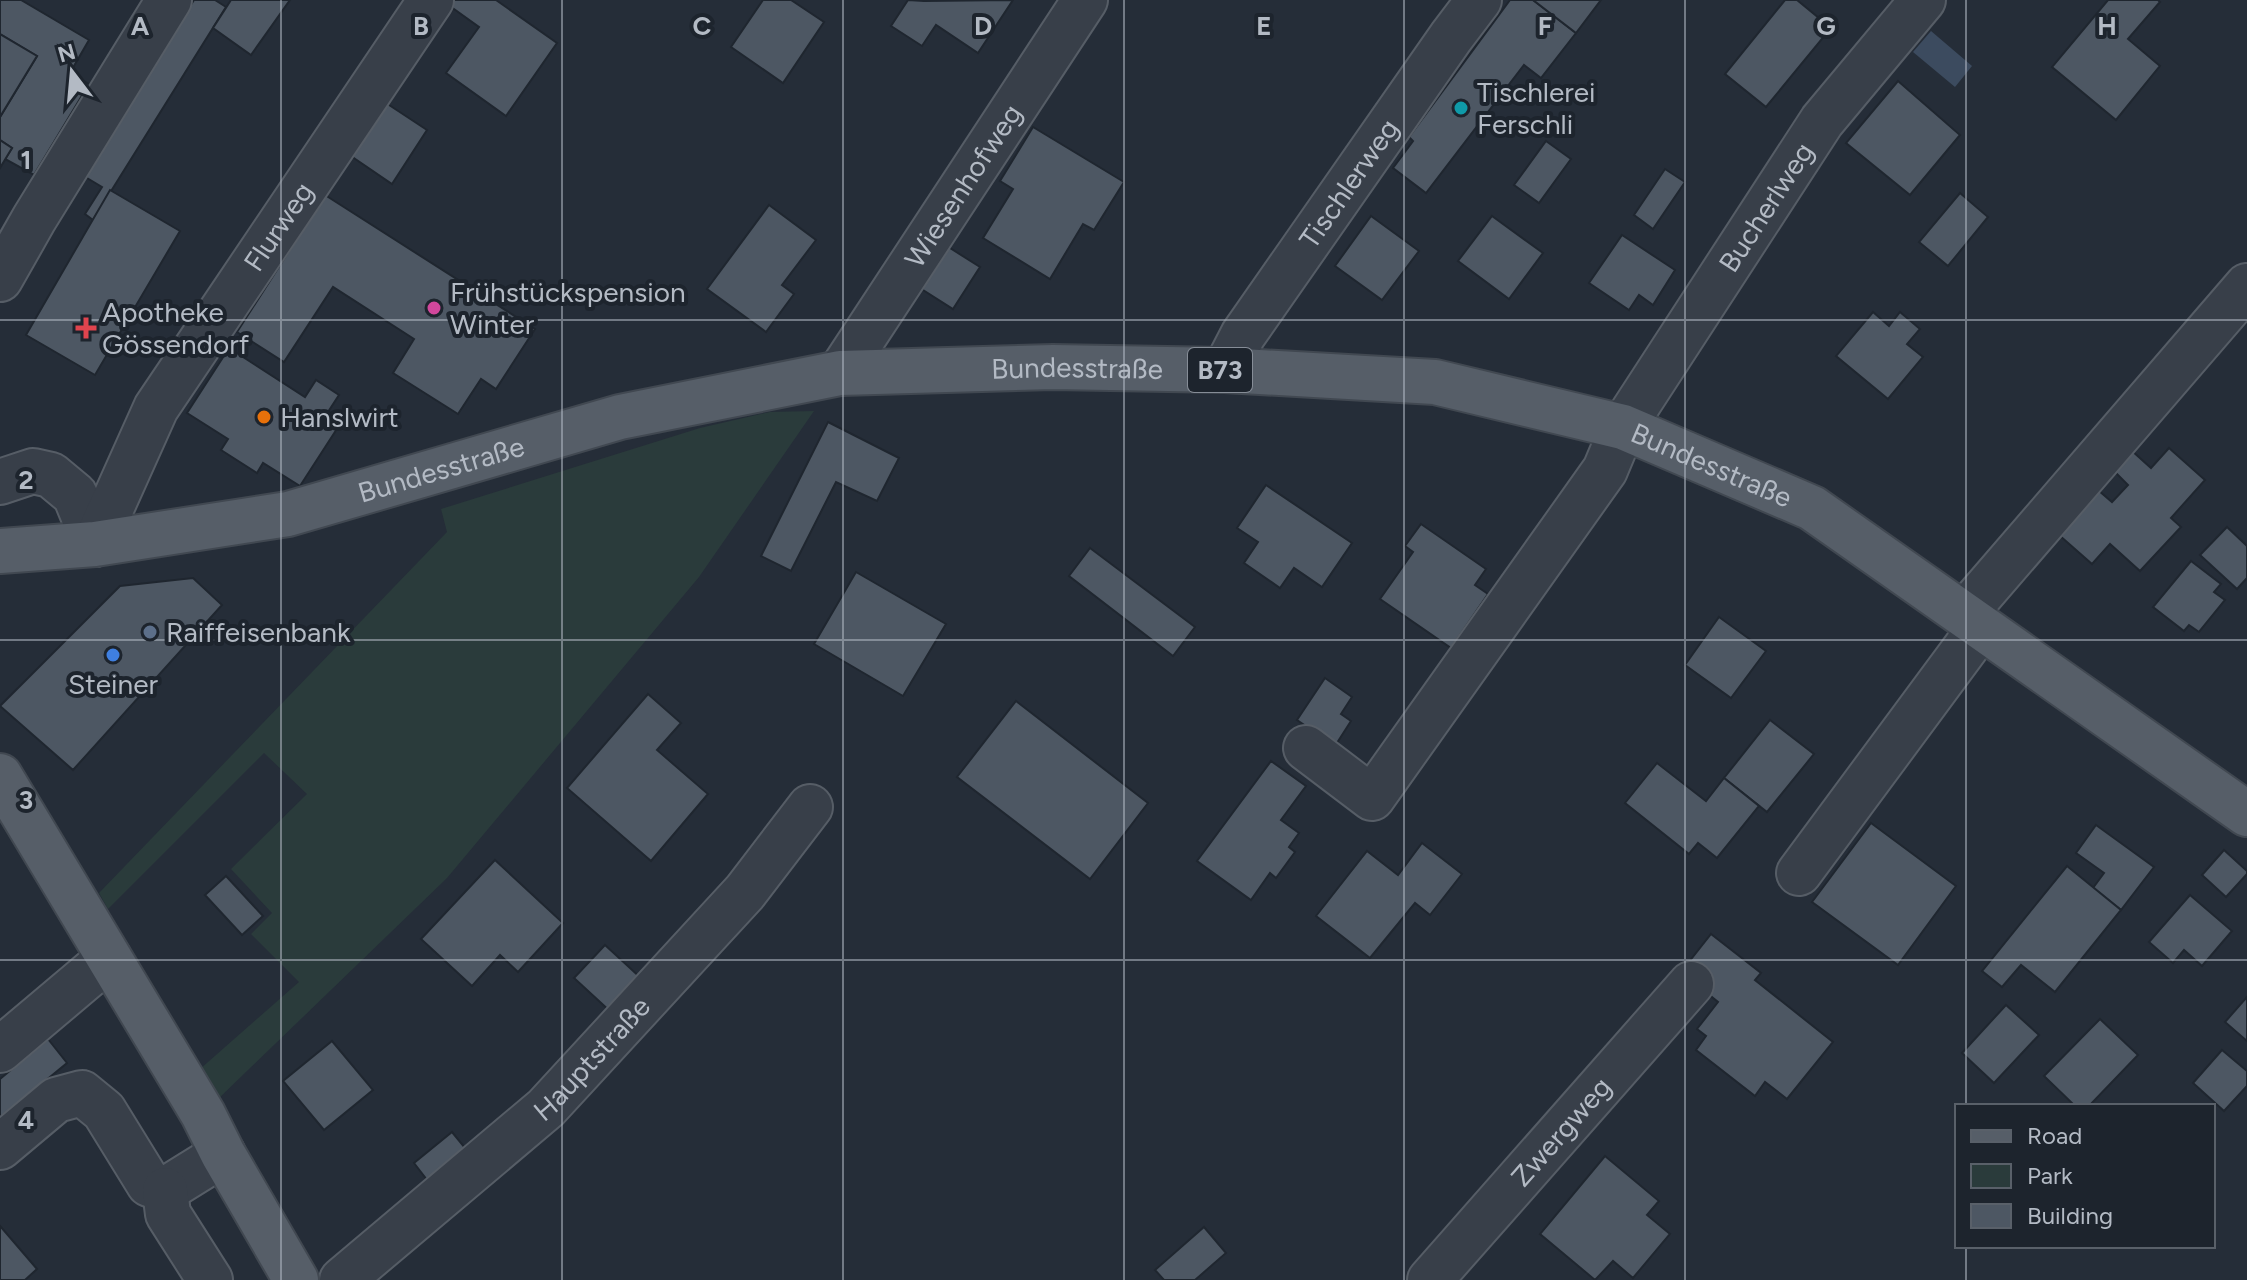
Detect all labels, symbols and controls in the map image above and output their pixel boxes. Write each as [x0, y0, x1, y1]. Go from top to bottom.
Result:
text: A [131, 10, 150, 42]
text: B [413, 10, 429, 42]
text: C [693, 10, 712, 42]
text: D [974, 10, 992, 42]
text: E [1256, 10, 1272, 42]
text: F [1538, 10, 1552, 42]
text: G [1816, 10, 1836, 42]
text: H [2097, 10, 2117, 42]
north arrow [32, 32, 112, 112]
text: N [55, 38, 79, 69]
place label: Tischlerei Ferschli [1477, 75, 1595, 141]
street label: Wiesenhofweg [897, 98, 1029, 274]
marker: Tischlerei Ferschli [1452, 99, 1470, 117]
street label: Tischlerweg [1292, 112, 1406, 255]
street label: Bucherlweg [1711, 136, 1821, 278]
text: 1 [21, 144, 31, 176]
street label: Flurweg [236, 176, 320, 277]
place label: Frühstückspension Winter [450, 275, 686, 341]
place label: Apotheke Gössendorf [102, 295, 250, 361]
marker: Frühstückspension Winter [425, 299, 443, 317]
marker: Apotheke Gössendorf [77, 319, 95, 337]
road number: B73 [1188, 348, 1252, 392]
street label: Bundesstraße [991, 350, 1163, 386]
place label: Hanslwirt [280, 400, 399, 434]
marker: Hanslwirt [255, 408, 273, 426]
street label: Bundesstraße [1626, 416, 1797, 514]
street label: Bundesstraße [354, 429, 528, 510]
text: 2 [18, 464, 34, 496]
place label: Raiffeisenbank [166, 615, 351, 649]
marker: Raiffeisenbank [141, 623, 159, 641]
marker: Steiner [104, 646, 122, 664]
place label: Steiner [68, 667, 158, 701]
text: 3 [19, 784, 33, 816]
street label: Hauptstraße [527, 989, 657, 1128]
street label: Zwergweg [1504, 1070, 1618, 1193]
text: 4 [18, 1104, 34, 1136]
legend [1955, 1104, 2215, 1248]
text: Road [2027, 1121, 2082, 1150]
text: Park [2027, 1161, 2073, 1190]
text: Building [2027, 1201, 2113, 1230]

